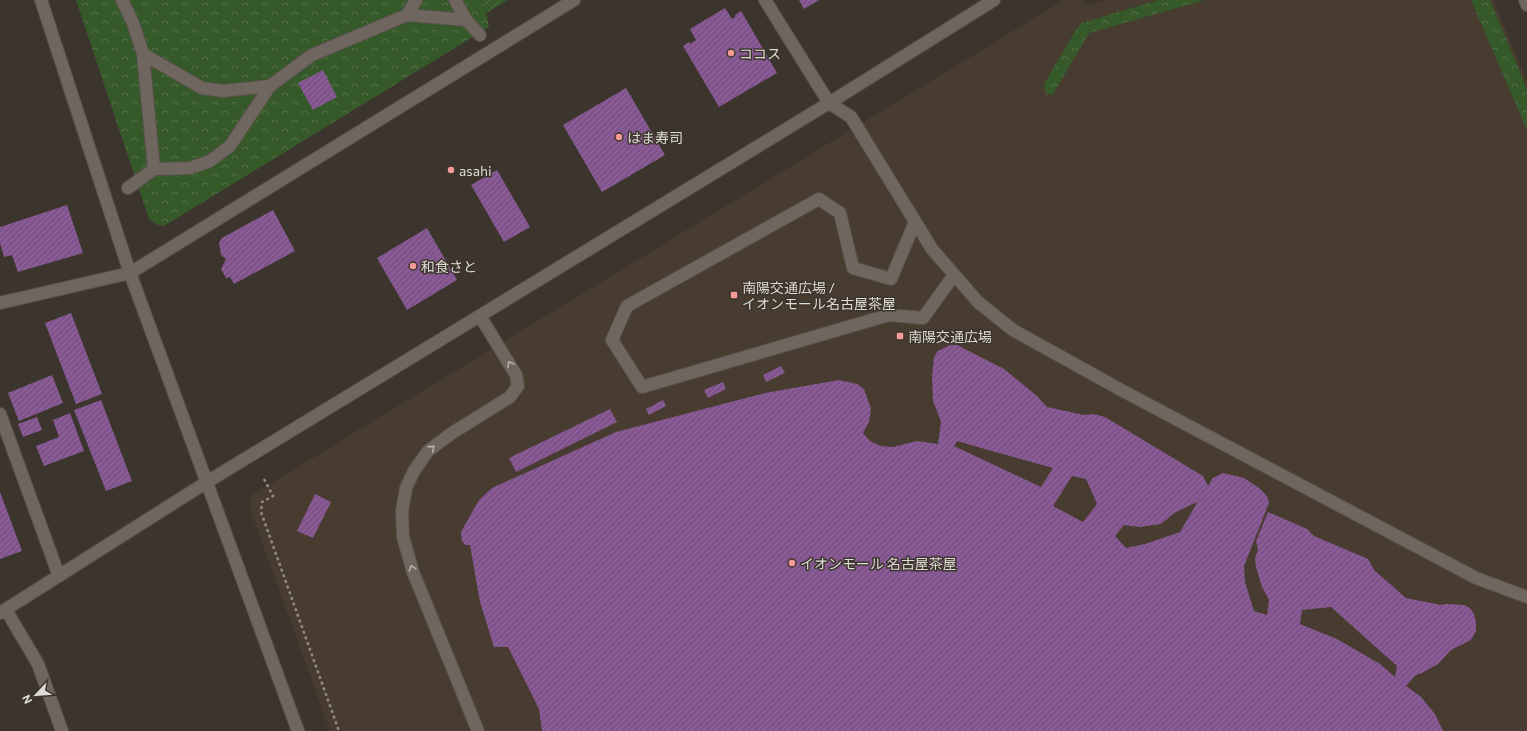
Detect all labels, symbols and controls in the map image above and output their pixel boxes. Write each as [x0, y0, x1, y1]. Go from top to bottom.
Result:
place label: ココス [739, 45, 781, 62]
marker: ココス [726, 48, 736, 58]
place label: はま寿司 [627, 129, 683, 146]
marker: はま寿司 [614, 132, 624, 142]
place label: asahi [459, 162, 492, 179]
marker: asahi [446, 165, 456, 175]
place label: 和食さと [421, 258, 477, 275]
marker: 和食さと [408, 261, 418, 271]
place label: 南陽交通広場 / イオンモール名古屋茶屋 [742, 279, 896, 312]
marker: 南陽交通広場 / イオンモール名古屋茶屋 [729, 290, 739, 300]
place label: 南陽交通広場 [908, 328, 992, 345]
marker: 南陽交通広場 [895, 331, 905, 341]
one-way arrow [507, 361, 514, 368]
one-way arrow [428, 445, 435, 452]
place label: イオンモール 名古屋茶屋 [800, 555, 957, 572]
marker: イオンモール 名古屋茶屋 [787, 558, 797, 568]
one-way arrow [408, 565, 417, 572]
north arrow [16, 675, 56, 715]
text: N [19, 693, 34, 706]

